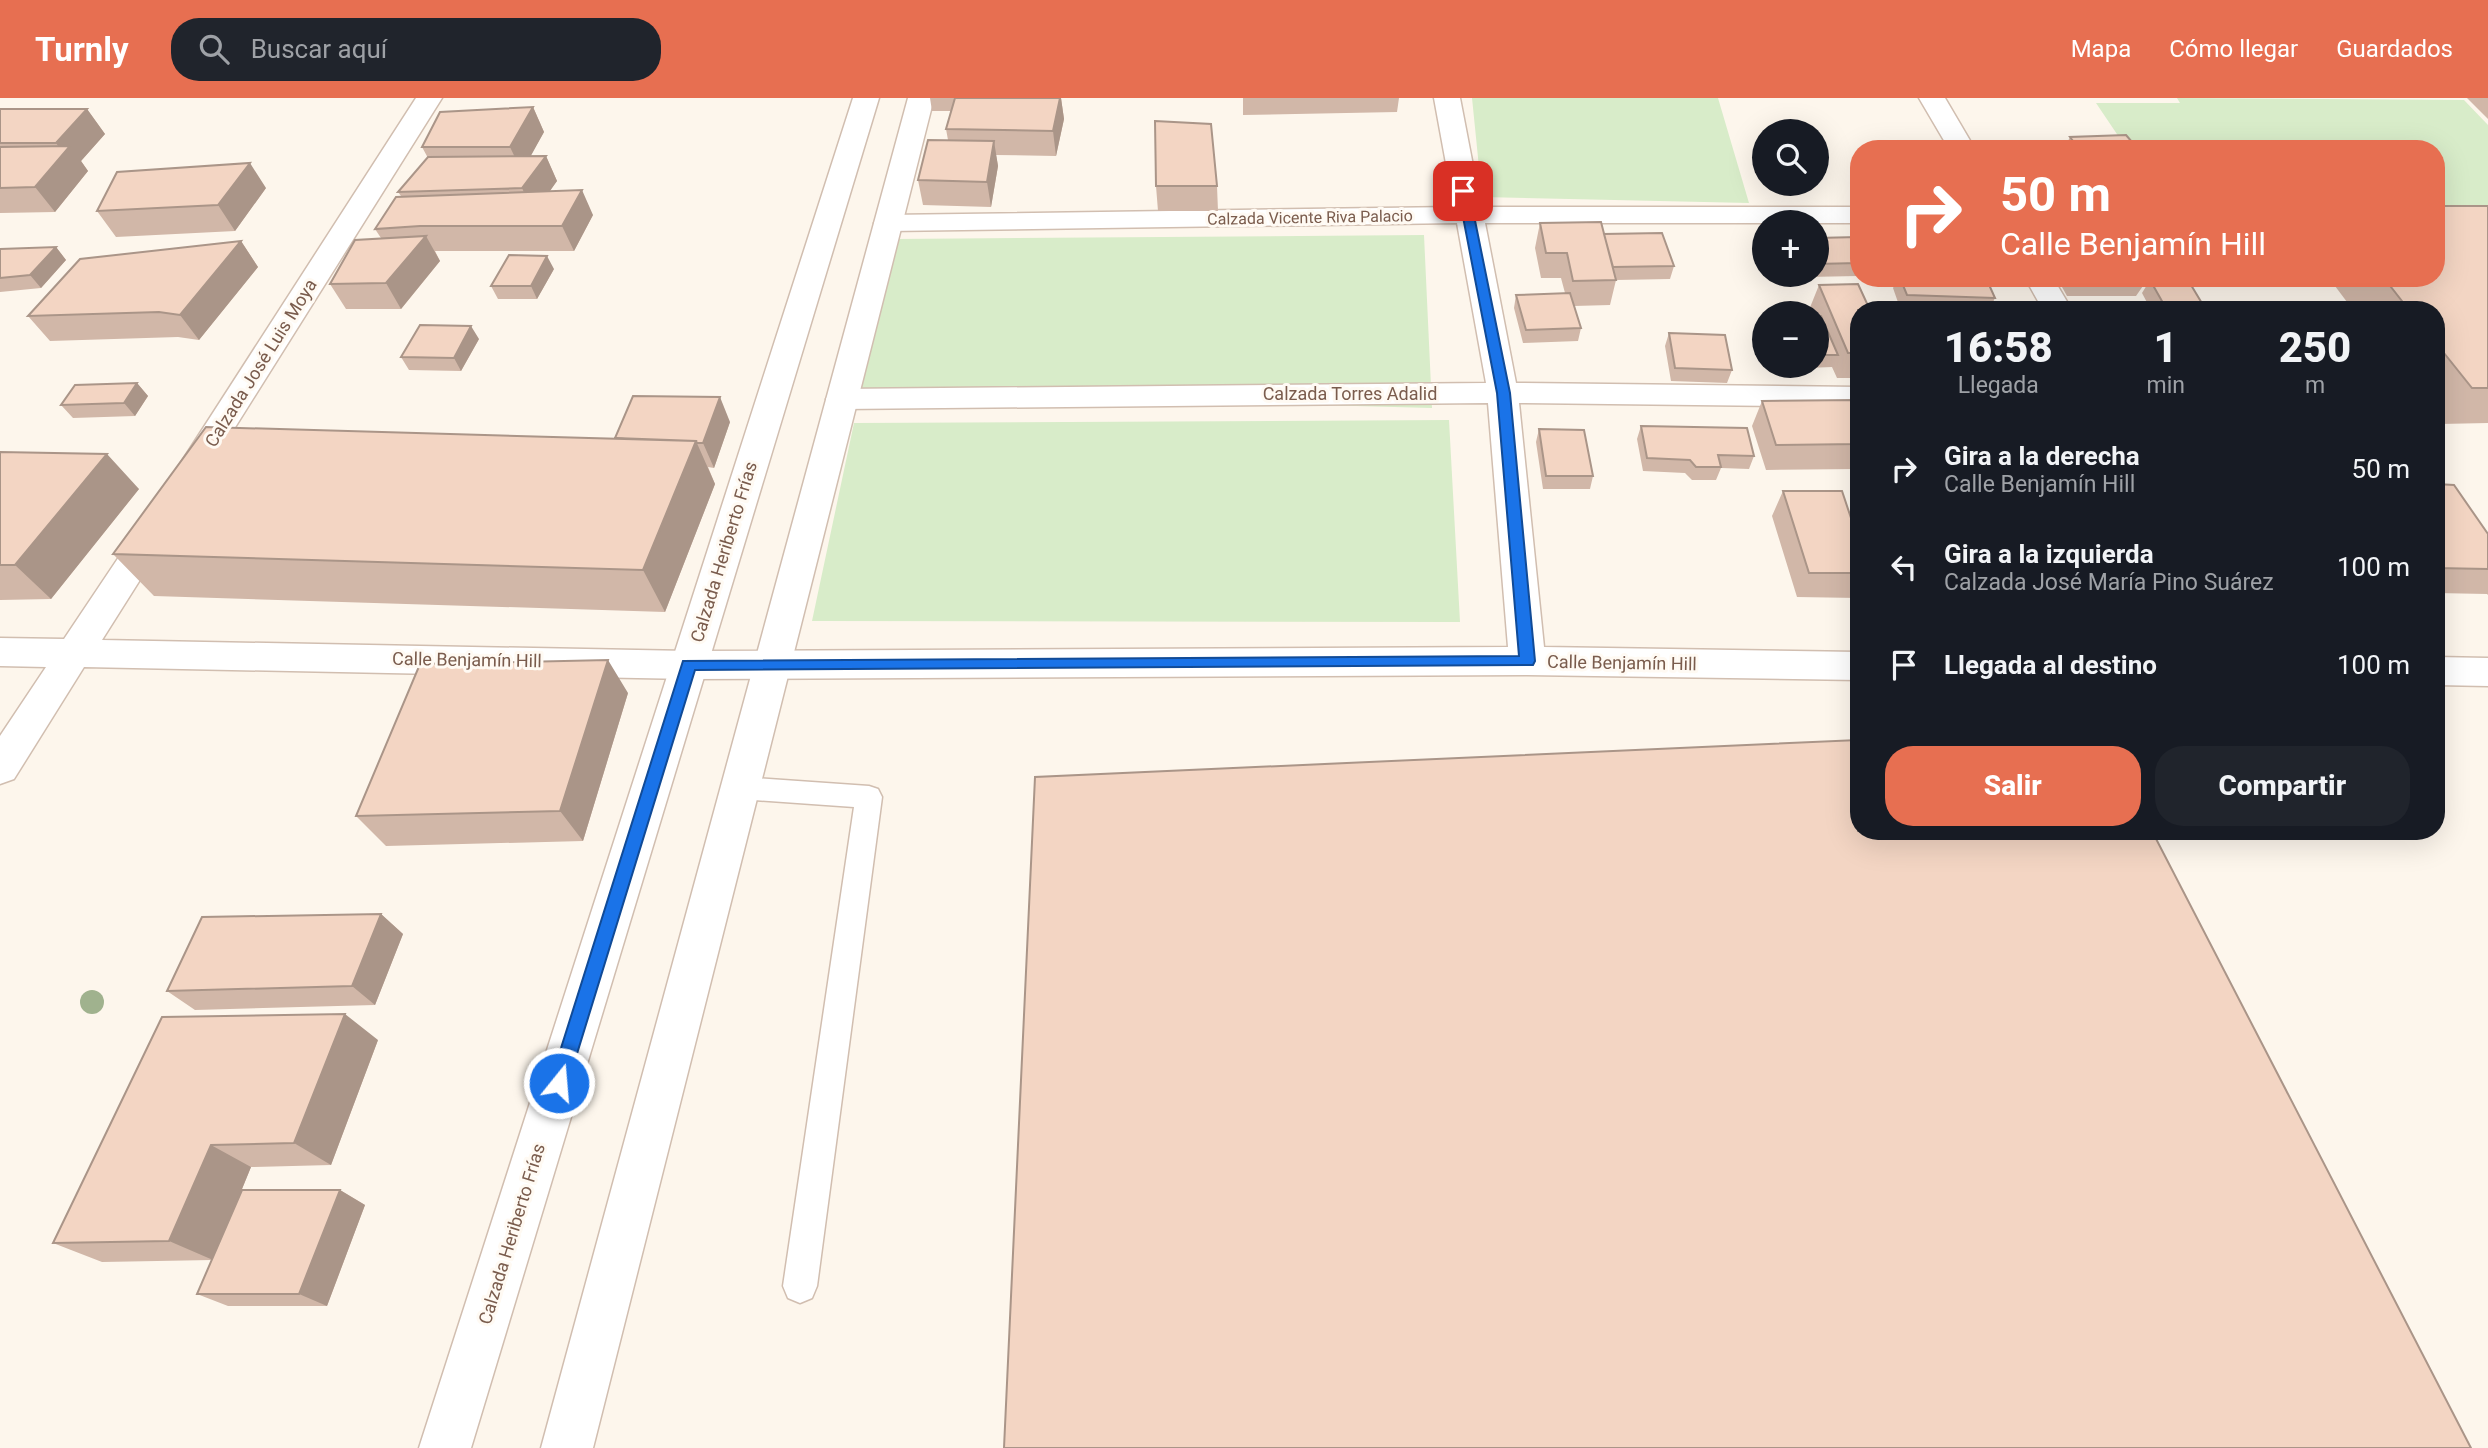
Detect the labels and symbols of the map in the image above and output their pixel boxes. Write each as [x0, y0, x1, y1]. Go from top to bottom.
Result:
pin [1433, 161, 1493, 221]
street label: Calzada Vicente Riva Palacio [1207, 206, 1413, 229]
street label: Calzada José Luis Moya [200, 275, 321, 451]
street label: Calzada Torres Adalid [1263, 383, 1437, 404]
street label: Calzada Heriberto Frías [686, 459, 761, 645]
street label: Calle Benjamín Hill [392, 648, 542, 671]
street label: Calle Benjamín Hill [1547, 651, 1697, 674]
position arrow [522, 1046, 596, 1120]
street label: Calzada Heriberto Frías [474, 1141, 549, 1327]

